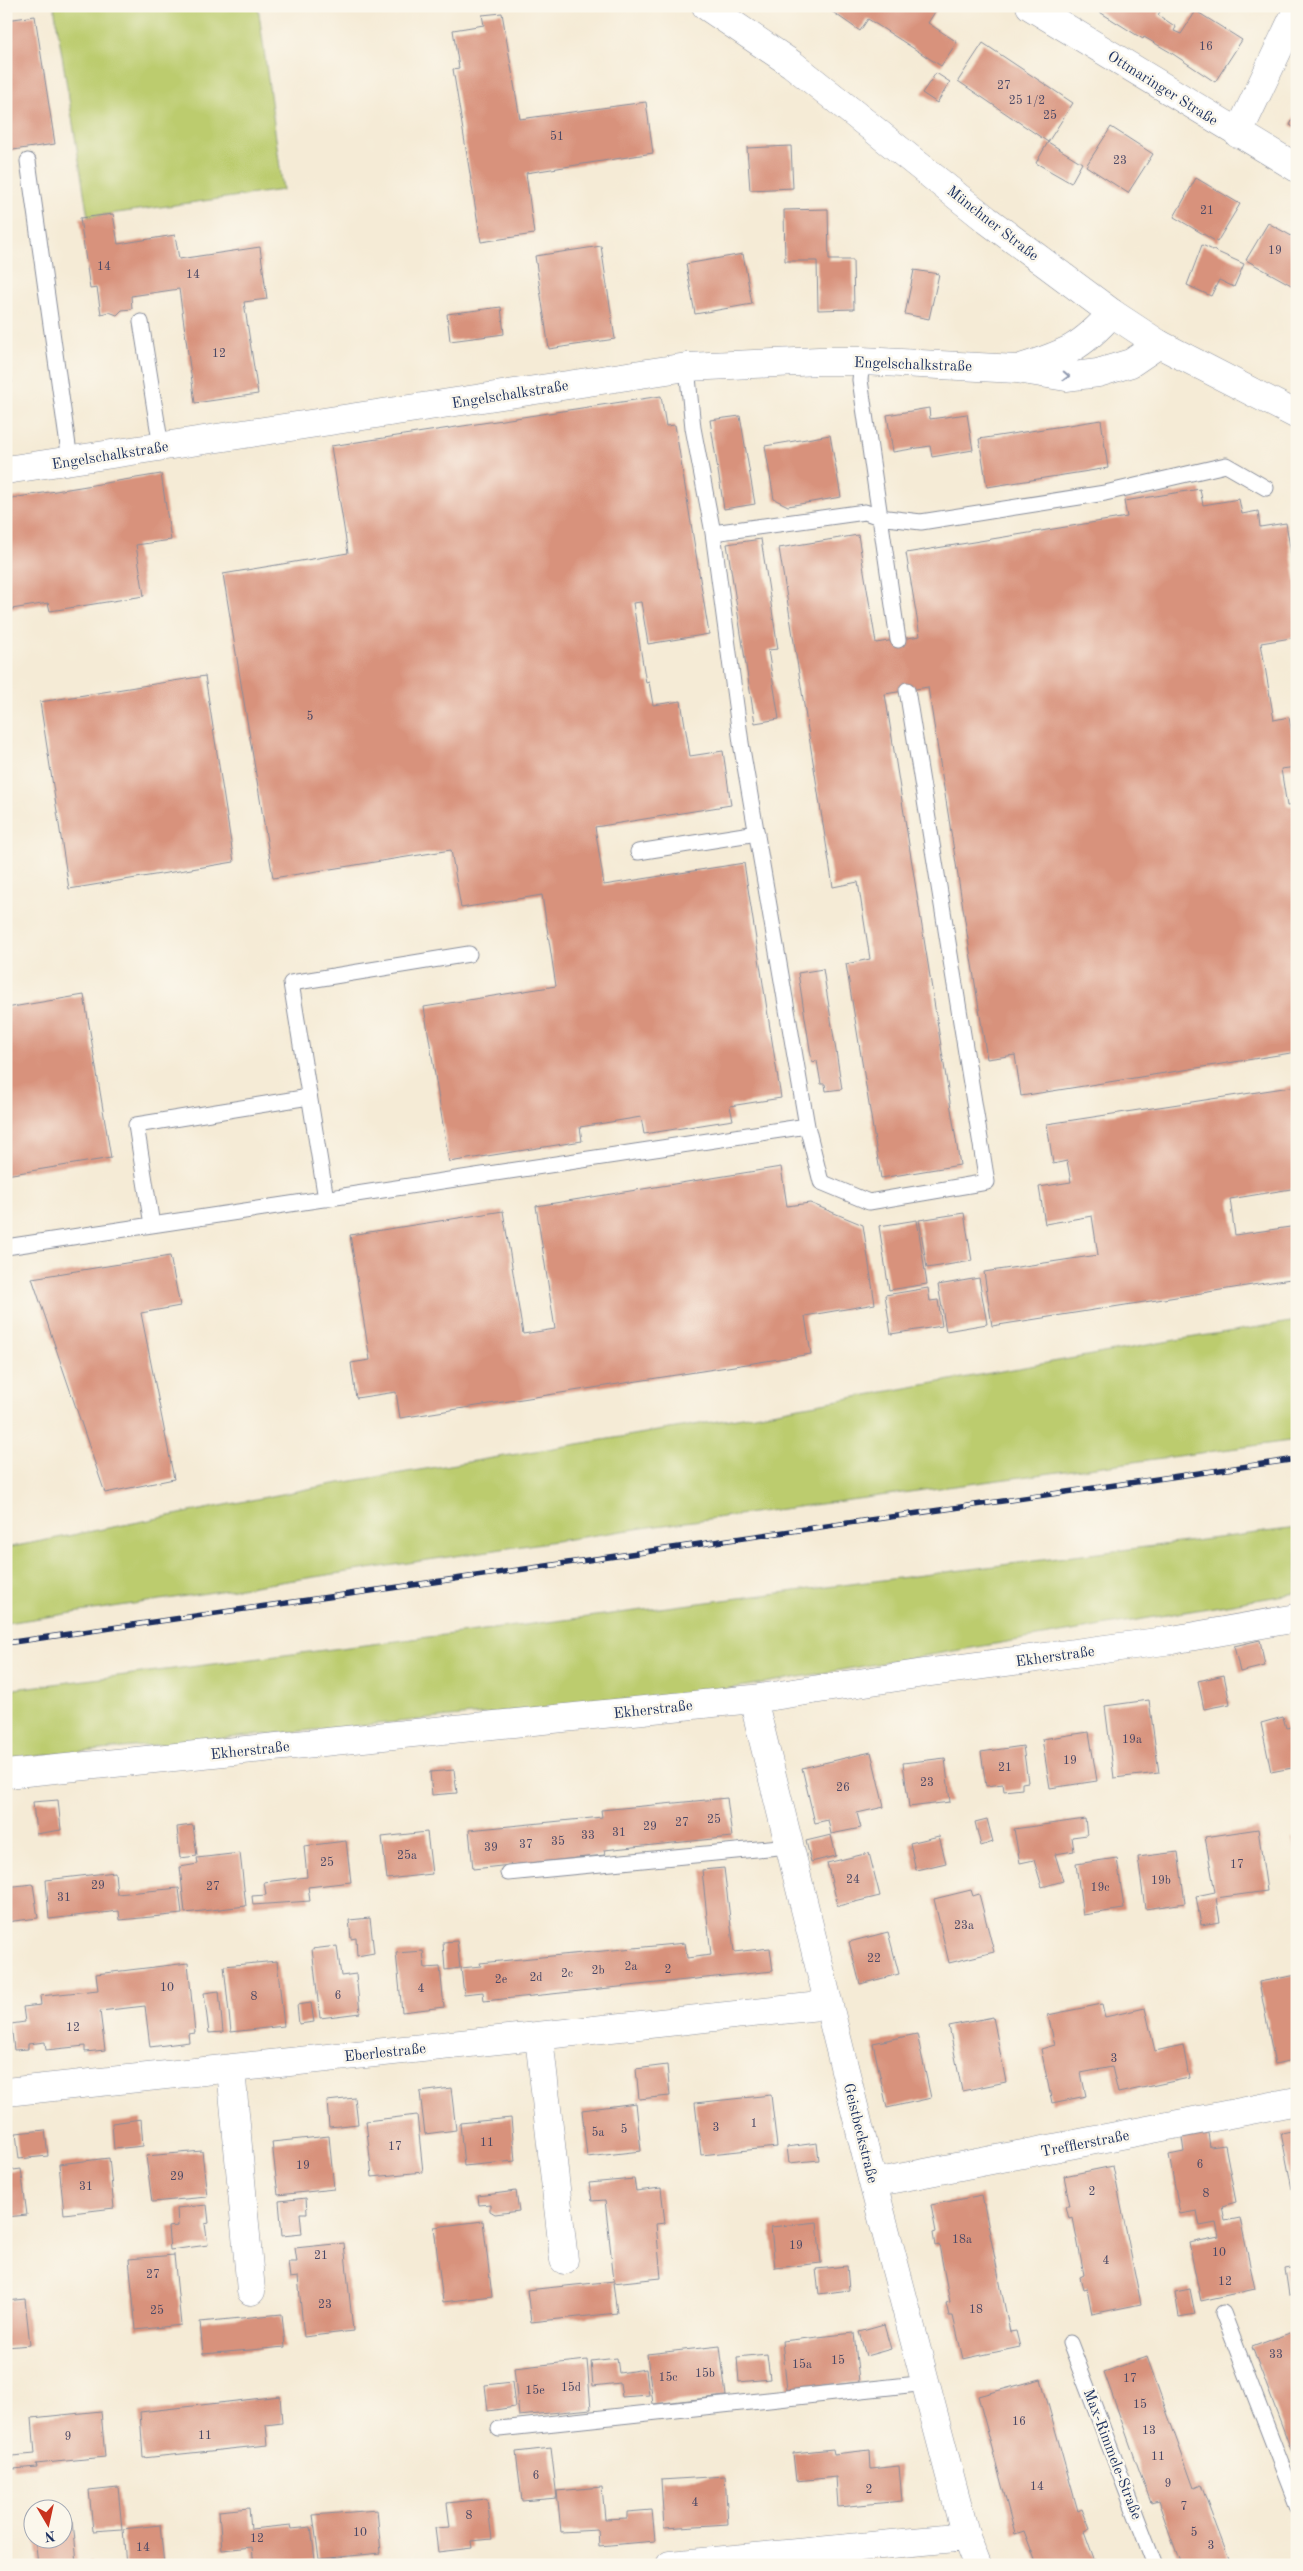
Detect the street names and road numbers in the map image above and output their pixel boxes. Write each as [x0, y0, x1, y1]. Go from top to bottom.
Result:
street label: Ottmaringer Straße [1104, 49, 1220, 129]
street label: Münchner Straße [943, 184, 1041, 265]
street label: Engelschalkstraße [854, 356, 972, 375]
street label: Engelschalkstraße [451, 379, 570, 412]
street label: Engelschalkstraße [51, 440, 170, 473]
street label: Ekherstraße [1015, 1645, 1096, 1670]
street label: Ekherstraße [613, 1699, 694, 1722]
street label: Ekherstraße [210, 1740, 291, 1763]
street label: Eberlestraße [344, 2042, 427, 2065]
street label: Geistbeckstraße [840, 2082, 879, 2185]
street label: Trefflerstraße [1040, 2129, 1131, 2160]
street label: Max-Rimmele-Straße [1080, 2387, 1143, 2522]

